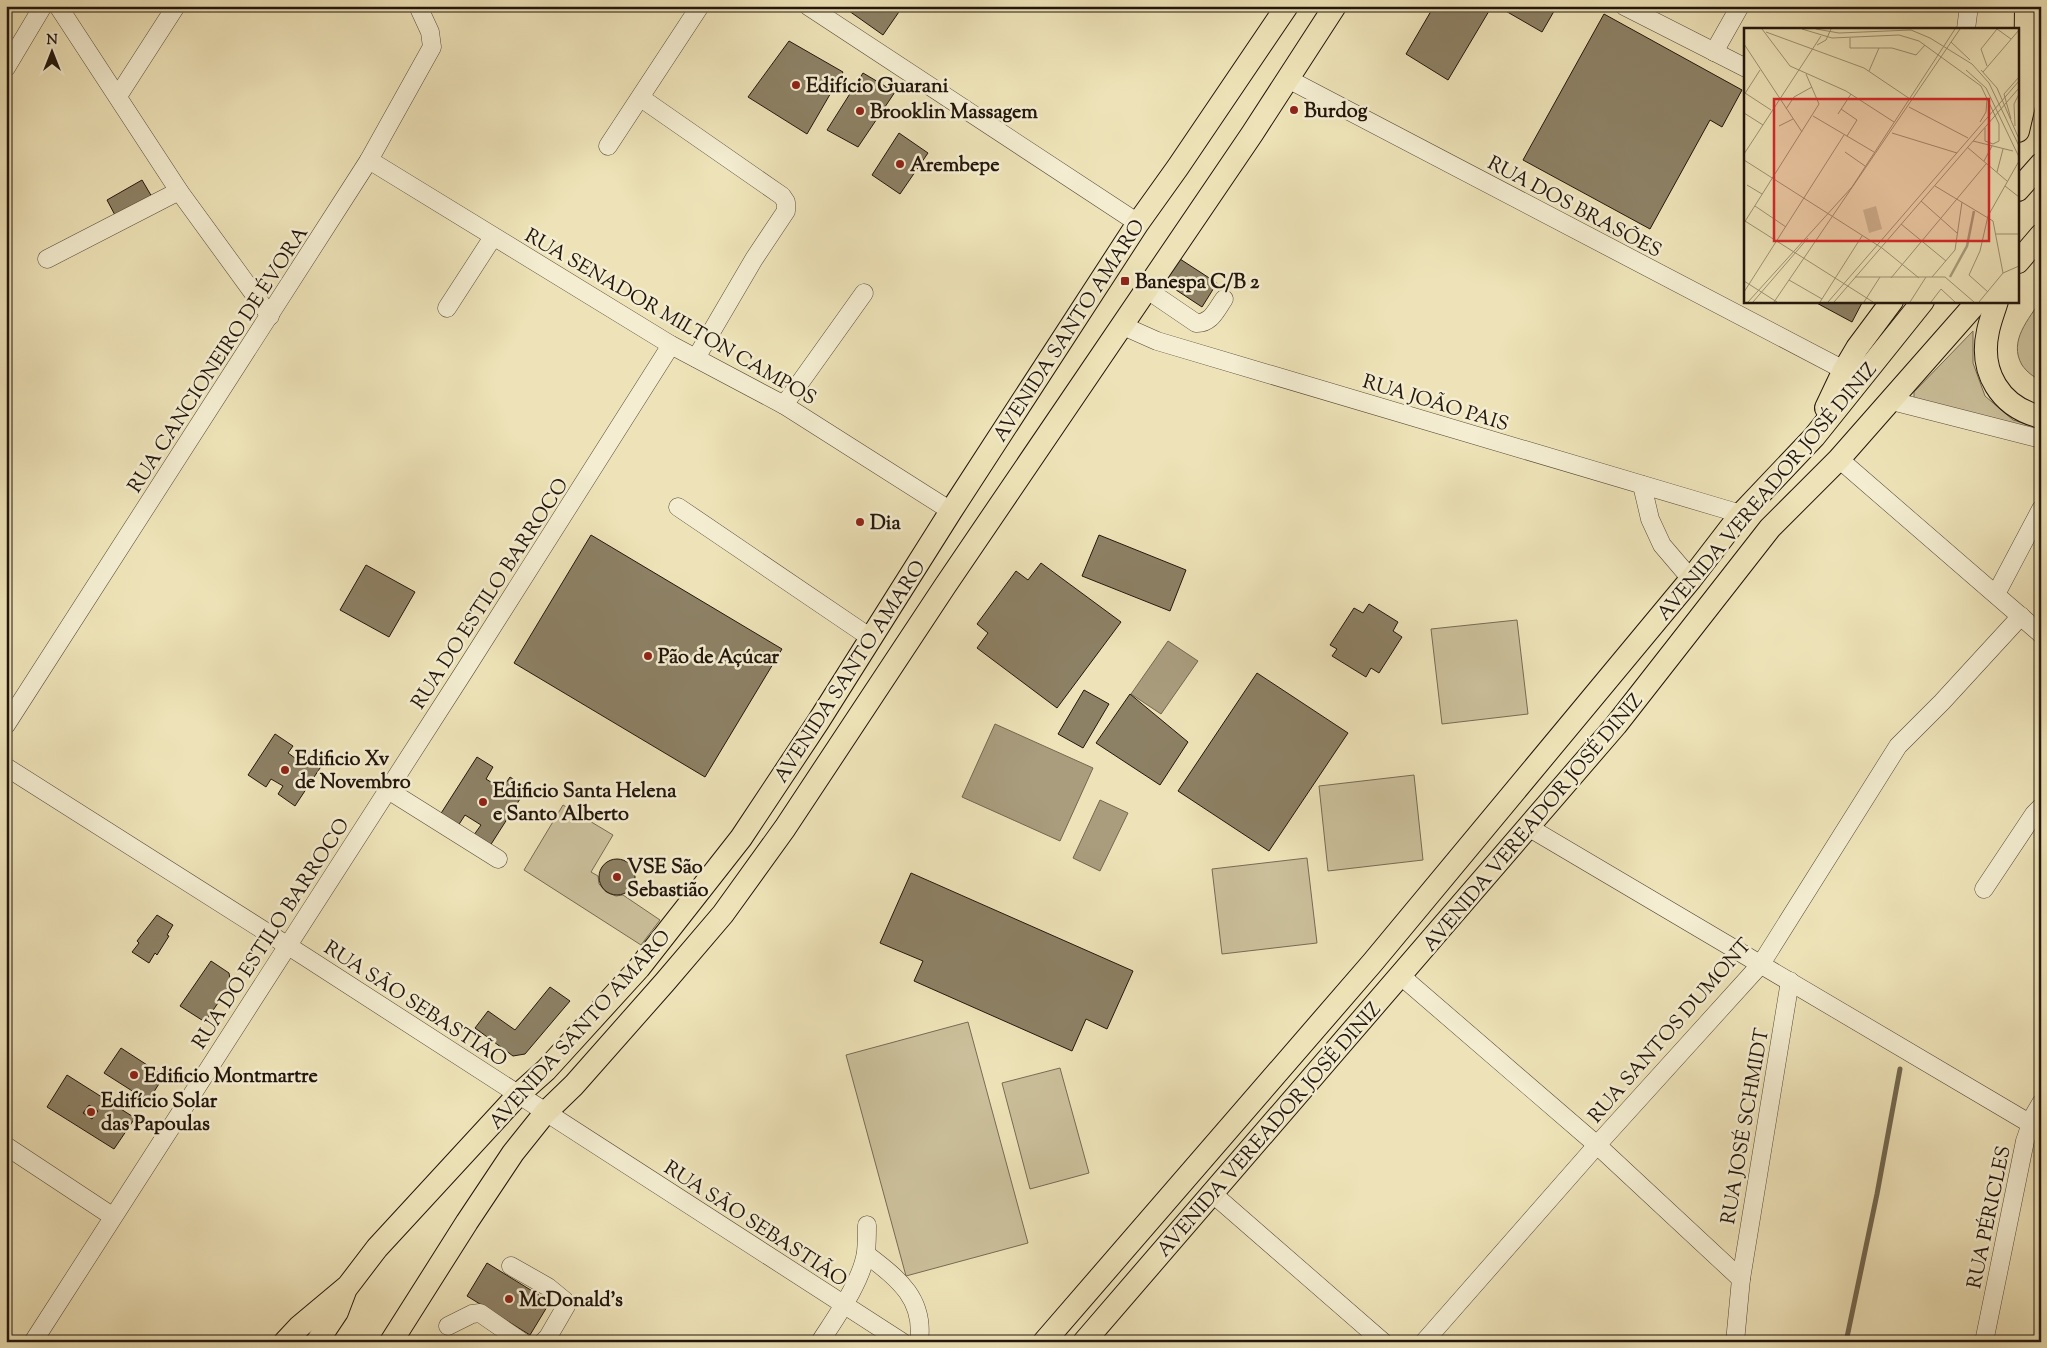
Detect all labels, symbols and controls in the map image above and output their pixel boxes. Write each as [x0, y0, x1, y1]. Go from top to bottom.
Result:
north arrow [28, 28, 78, 78]
inset map [1744, 28, 2020, 302]
text: N [46, 31, 58, 51]
place label: Edifício Guarani [806, 73, 949, 102]
marker: Edifício Guarani [790, 79, 802, 91]
place label: Burdog [1304, 98, 1368, 127]
place label: Brooklin Massagem [870, 99, 1038, 128]
marker: Burdog [1288, 104, 1300, 116]
marker: Brooklin Massagem [854, 105, 866, 117]
street label: RUA DOS BRASÕES [1481, 149, 1667, 266]
place label: Arembepe [910, 152, 999, 181]
marker: Arembepe [894, 158, 906, 170]
street label: AVENIDA SANTO AMARO [987, 214, 1153, 448]
street label: RUA CANCIONEIRO DE ÉVORA [121, 221, 316, 500]
street label: RUA SENADOR MILTON CAMPOS [518, 222, 821, 414]
place label: Banespa C/B 2 [1135, 269, 1260, 298]
marker: Banespa C/B 2 [1119, 275, 1131, 287]
street label: AVENIDA VEREADOR JOSÉ DINIZ [1650, 357, 1885, 628]
street label: RUA JOÃO PAIS [1359, 368, 1512, 440]
street label: RUA DO ESTILO BARROCO [405, 473, 577, 716]
place label: Dia [870, 510, 902, 539]
marker: Dia [854, 516, 866, 528]
street label: AVENIDA SANTO AMARO [768, 555, 934, 789]
place label: Pão de Açúcar [658, 644, 780, 673]
marker: Pão de Açúcar [642, 650, 654, 662]
street label: AVENIDA VEREADOR JOSÉ DINIZ [1416, 688, 1651, 959]
place label: Edificio Xv de Novembro [295, 746, 411, 798]
marker: Edificio Xv de Novembro [279, 764, 291, 776]
place label: Edificio Santa Helena e Santo Alberto [493, 778, 677, 830]
marker: Edificio Santa Helena e Santo Alberto [477, 796, 489, 808]
street label: RUA DO ESTILO BARROCO [186, 813, 358, 1056]
place label: VSE São Sebastião [627, 854, 709, 906]
marker: VSE São Sebastião [611, 871, 623, 883]
street label: AVENIDA SANTO AMARO [483, 924, 679, 1137]
street label: RUA SANTOS DUMONT [1582, 933, 1759, 1130]
street label: RUA SÃO SEBASTIÃO [317, 935, 512, 1075]
street label: AVENIDA VEREADOR JOSÉ DINIZ [1150, 996, 1389, 1264]
street label: RUA JOSÉ SCHMIDT [1714, 1026, 1778, 1227]
place label: Edificio Montmartre [144, 1063, 318, 1092]
marker: Edificio Montmartre [128, 1069, 140, 1081]
place label: Edifício Solar das Papoulas [101, 1088, 218, 1140]
marker: Edifício Solar das Papoulas [85, 1106, 97, 1118]
street label: RUA PÉRICLES [1960, 1143, 2020, 1292]
street label: RUA SÃO SEBASTIÃO [657, 1155, 852, 1295]
place label: McDonald's [519, 1287, 623, 1316]
marker: McDonald's [503, 1293, 515, 1305]

